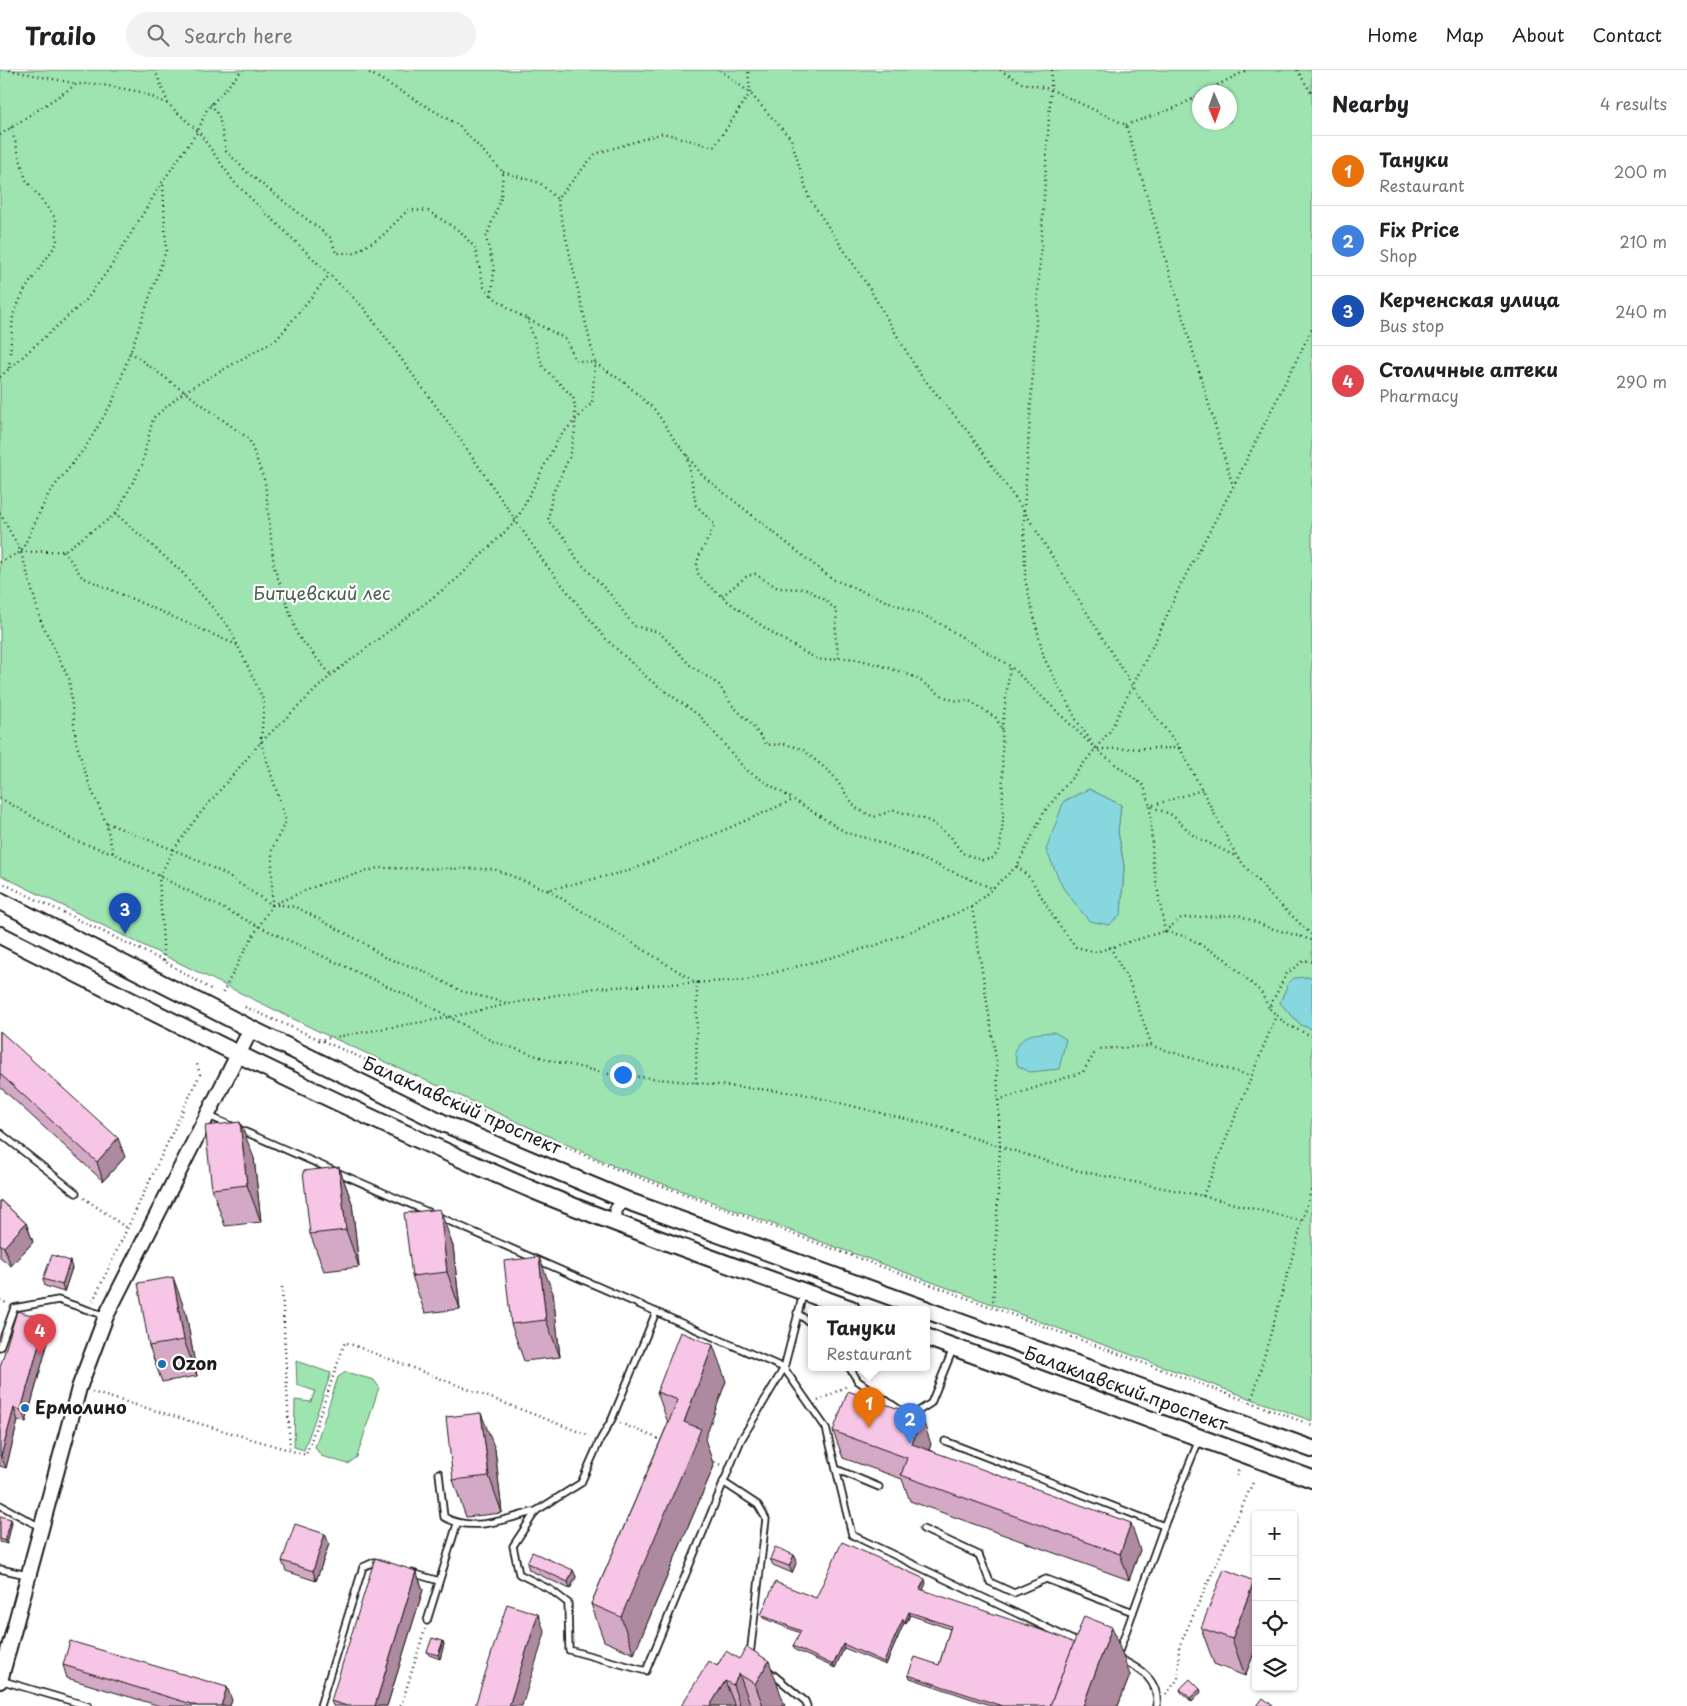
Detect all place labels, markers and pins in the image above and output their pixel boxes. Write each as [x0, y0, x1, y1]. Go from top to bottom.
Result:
pin: 3 [109, 893, 141, 934]
pin: 4 [24, 1314, 56, 1355]
place label: Ozon [172, 1349, 217, 1376]
marker: Ozon [156, 1358, 168, 1370]
pin: 1 [853, 1387, 885, 1428]
place label: Ермолино [35, 1393, 127, 1420]
marker: Ермолино [19, 1402, 31, 1414]
pin: 2 [894, 1403, 926, 1444]

